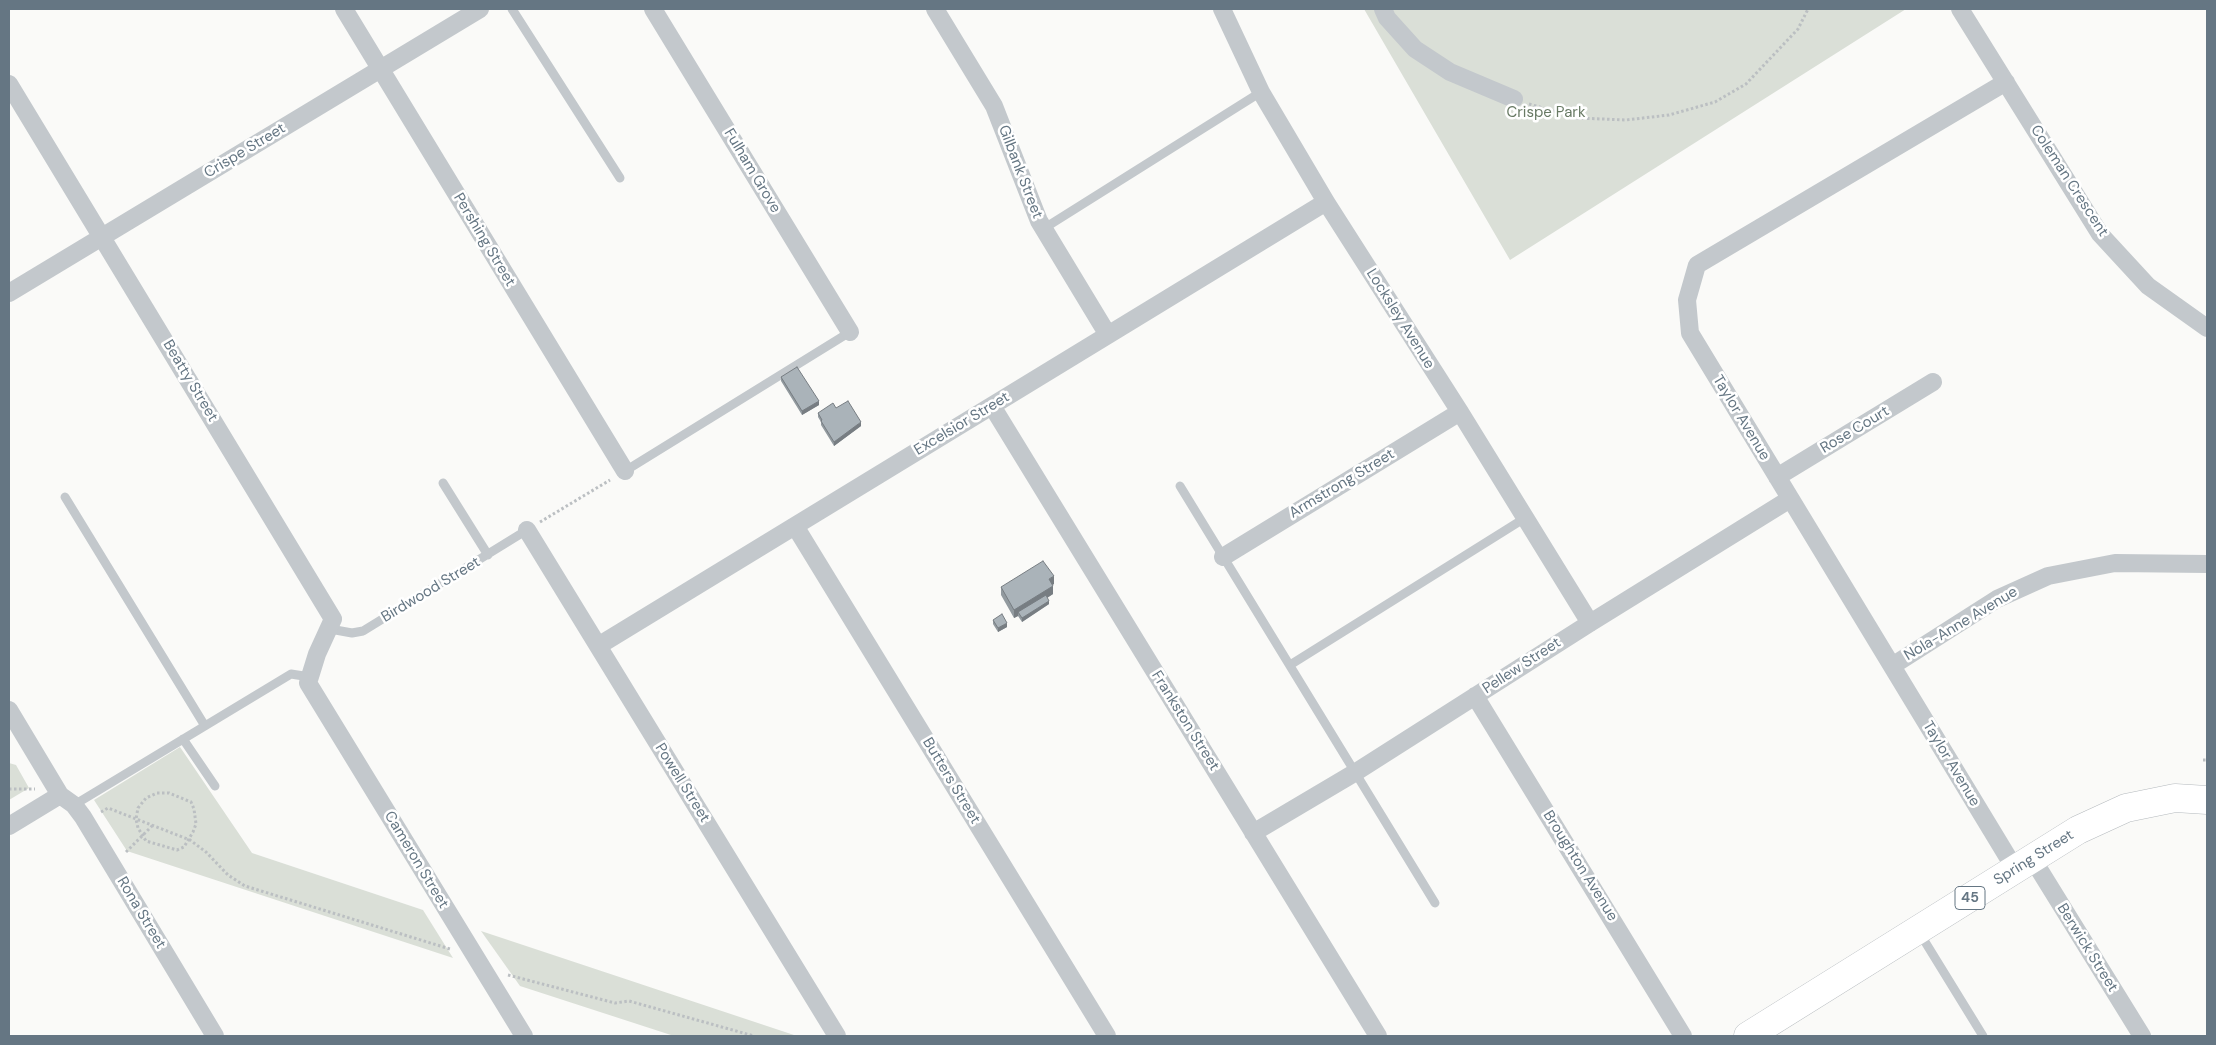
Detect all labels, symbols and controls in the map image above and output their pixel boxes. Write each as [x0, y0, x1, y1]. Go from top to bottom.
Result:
park label: Crispe Park [1507, 104, 1585, 122]
street label: Crispe Street [201, 120, 289, 182]
street label: Coleman Crescent [2026, 122, 2112, 240]
street label: Gilbank Street [994, 123, 1046, 221]
street label: Fulham Grove [720, 126, 784, 216]
street label: Pershing Street [449, 190, 519, 290]
street label: Locksley Avenue [1362, 266, 1438, 372]
street label: Beatty Street [159, 337, 221, 425]
street label: Taylor Avenue [1708, 372, 1774, 464]
street label: Excelsior Street [911, 388, 1013, 460]
street label: Rose Court [1817, 402, 1893, 458]
street label: Armstrong Street [1286, 445, 1398, 523]
street label: Birdwood Street [378, 553, 484, 627]
street label: Nola-Anne Avenue [1901, 583, 2021, 665]
street label: Pellew Street [1480, 634, 1564, 698]
street label: Frankston Street [1147, 668, 1223, 774]
street label: Taylor Avenue [1918, 718, 1984, 810]
street label: Butters Street [918, 735, 984, 827]
street label: Powell Street [651, 740, 713, 826]
street label: Broughton Avenue [1539, 807, 1621, 925]
street label: Cameron Street [380, 808, 452, 912]
street label: Spring Street [1991, 826, 2077, 890]
street label: Rona Street [113, 874, 169, 952]
road number: 45 [1955, 886, 1985, 910]
street label: Berwick Street [2053, 900, 2121, 996]

